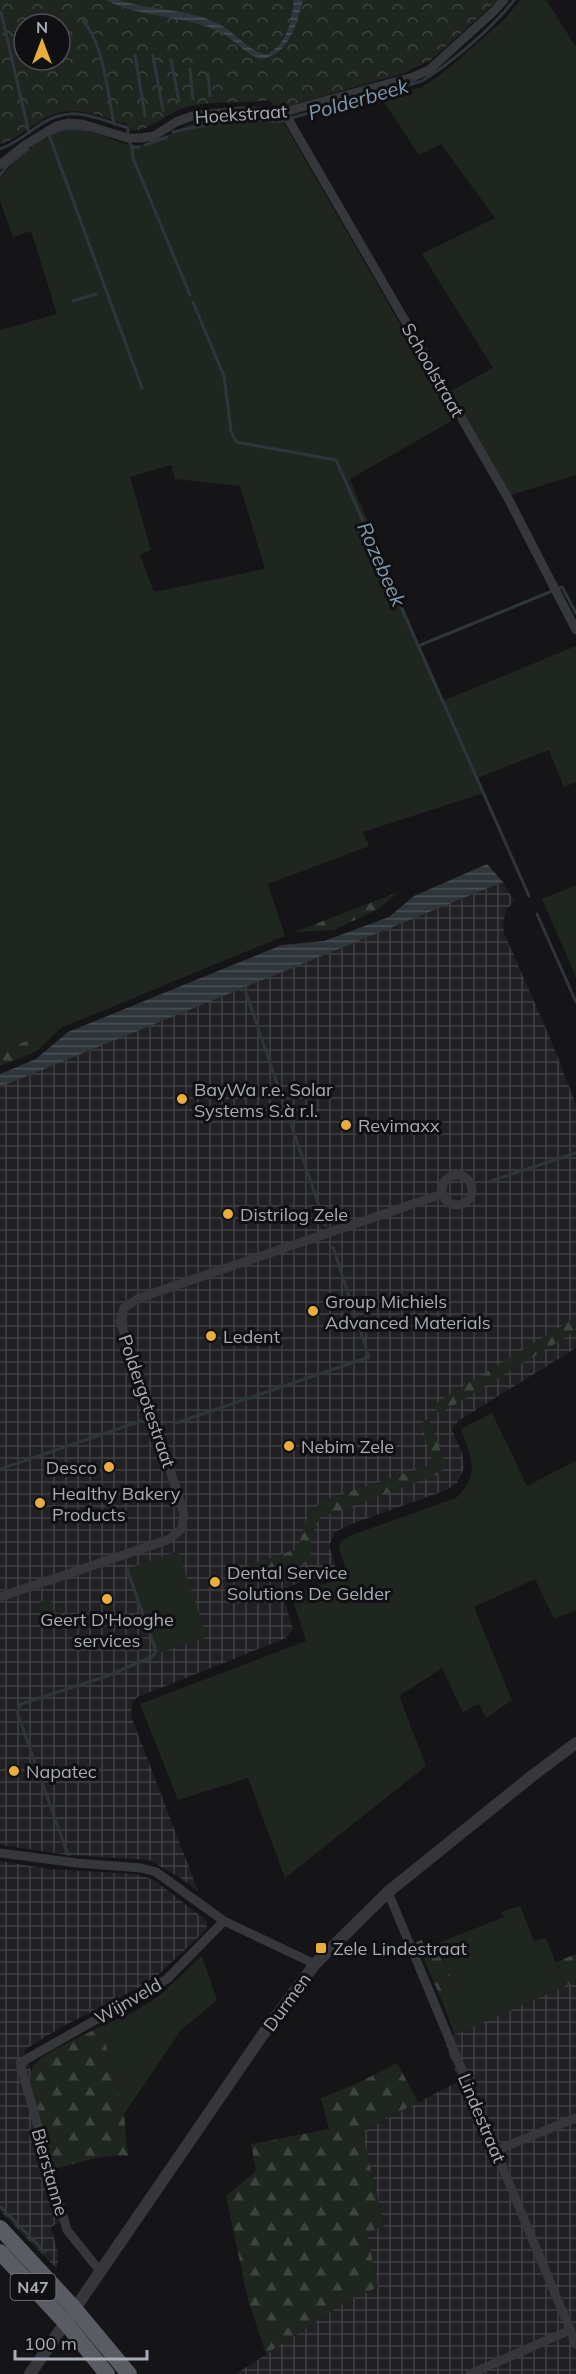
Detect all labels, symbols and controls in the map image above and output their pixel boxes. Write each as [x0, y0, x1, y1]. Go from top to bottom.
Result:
north arrow [12, 12, 72, 72]
text: N [36, 17, 48, 37]
water label: Polderbeek [305, 73, 412, 125]
street label: Hoekstraat [194, 99, 288, 129]
street label: Schoolstraat [397, 319, 469, 421]
water label: Rozebeek [352, 518, 412, 611]
place label: BayWa r.e. Solar Systems S.à r.l. [194, 1078, 333, 1122]
marker: BayWa r.e. Solar Systems S.à r.l. [175, 1092, 189, 1106]
place label: Revimaxx [358, 1114, 440, 1137]
marker: Revimaxx [339, 1118, 353, 1132]
place label: Distrilog Zele [240, 1203, 348, 1226]
marker: Distrilog Zele [221, 1207, 235, 1221]
place label: Group Michiels Advanced Materials [325, 1290, 491, 1334]
marker: Group Michiels Advanced Materials [306, 1304, 320, 1318]
place label: Ledent [223, 1325, 280, 1348]
marker: Ledent [204, 1329, 218, 1343]
street label: Poldergotestraat [113, 1331, 181, 1471]
place label: Nebim Zele [301, 1435, 394, 1458]
marker: Nebim Zele [282, 1439, 296, 1453]
place label: Desco [46, 1456, 97, 1479]
marker: Desco [102, 1460, 116, 1474]
place label: Healthy Bakery Products [52, 1482, 181, 1526]
marker: Healthy Bakery Products [33, 1496, 47, 1510]
place label: Dental Service Solutions De Gelder [227, 1561, 391, 1605]
marker: Dental Service Solutions De Gelder [208, 1575, 222, 1589]
marker: Geert D'Hooghe services [100, 1592, 114, 1606]
place label: Geert D'Hooghe services [40, 1608, 174, 1652]
place label: Napatec [26, 1760, 97, 1783]
marker: Napatec [7, 1764, 21, 1778]
place label: Zele Lindestraat [333, 1937, 467, 1960]
marker: Zele Lindestraat [314, 1941, 328, 1955]
street label: Durmen [258, 1968, 316, 2036]
street label: Wijnveld [90, 1973, 166, 2029]
street label: Lindestraat [453, 2070, 511, 2166]
street label: Bierstanne [27, 2126, 73, 2218]
road number: N47 [10, 2274, 56, 2300]
scale bar [15, 2323, 147, 2361]
text: 100 m [24, 2332, 77, 2355]

